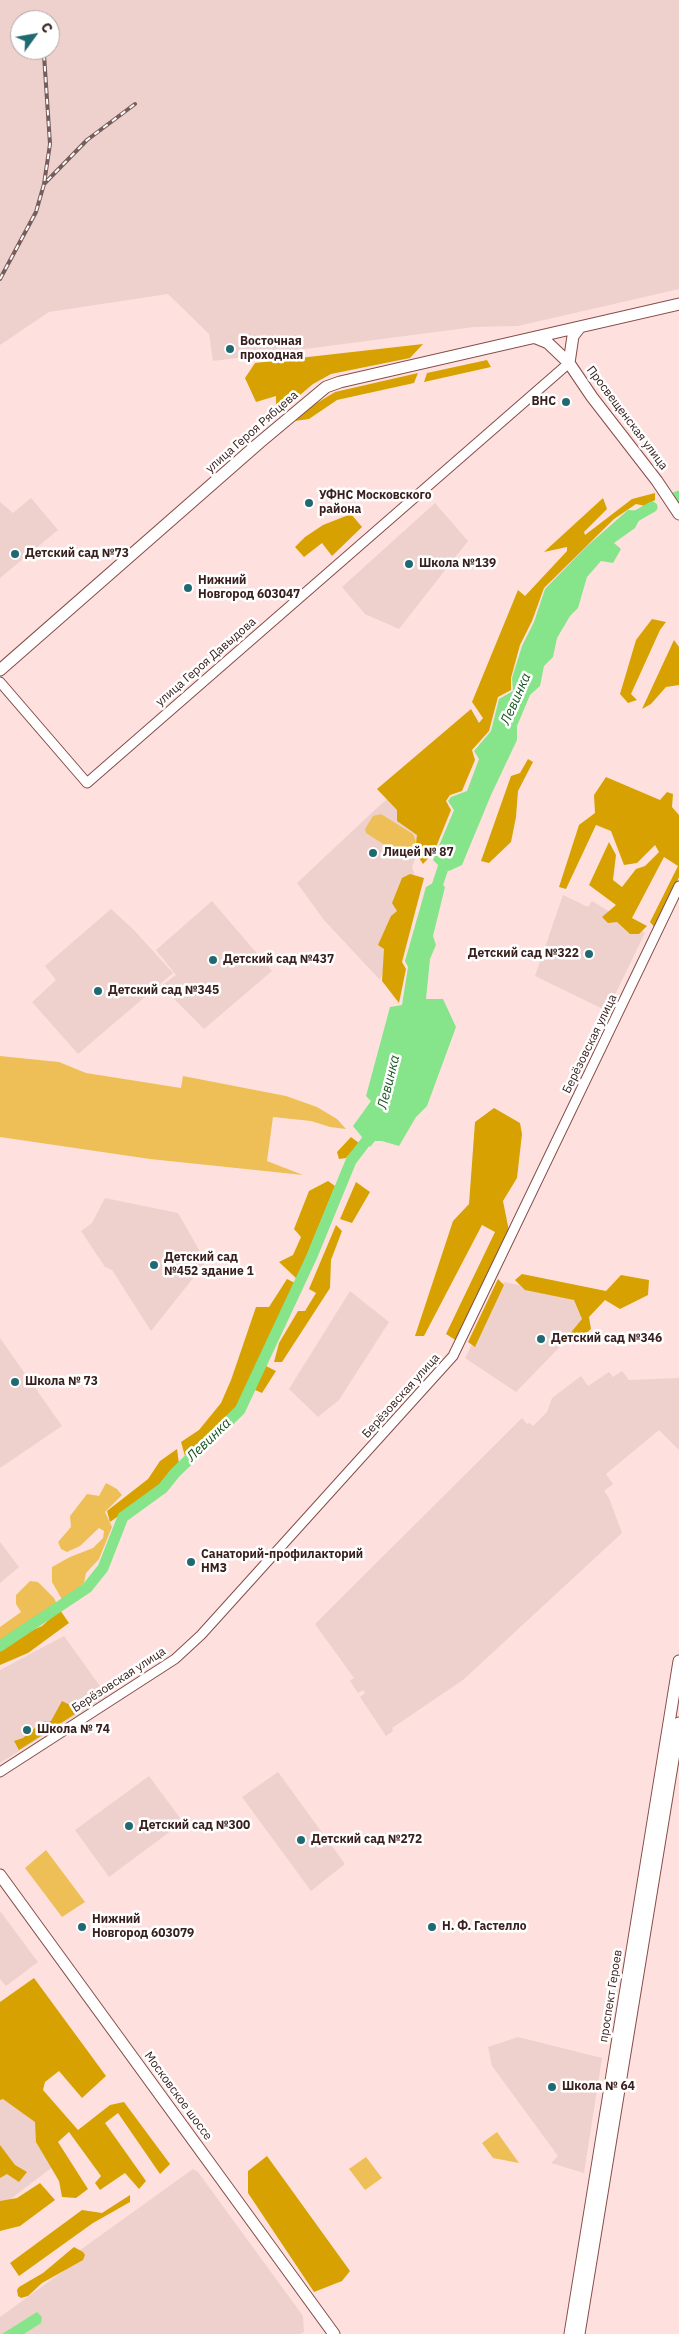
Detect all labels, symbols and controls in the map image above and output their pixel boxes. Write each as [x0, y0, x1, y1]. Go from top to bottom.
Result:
north arrow [10, 10, 60, 60]
text: С [37, 19, 57, 36]
place label: Восточная проходная [240, 335, 303, 363]
marker: Восточная проходная [224, 343, 236, 355]
street label: Просвещенская улица [583, 363, 671, 473]
street label: улица Героя Рябцева [203, 388, 301, 476]
place label: ВНС [531, 395, 556, 409]
marker: ВНС [560, 396, 572, 408]
place label: УФНС Московского района [319, 489, 432, 517]
marker: УФНС Московского района [303, 497, 315, 509]
place label: Детский сад №73 [25, 547, 129, 561]
marker: Детский сад №73 [9, 548, 21, 560]
place label: Школа №139 [419, 557, 496, 571]
marker: Школа №139 [403, 558, 415, 570]
place label: Нижний Новгород 603047 [198, 574, 300, 602]
marker: Нижний Новгород 603047 [182, 582, 194, 594]
street label: улица Героя Давыдова [153, 615, 259, 709]
water label: Левинка [497, 670, 535, 728]
place label: Лицей № 87 [383, 846, 454, 860]
marker: Лицей № 87 [367, 847, 379, 859]
place label: Детский сад №322 [468, 947, 579, 961]
marker: Детский сад №322 [583, 948, 595, 960]
place label: Детский сад №437 [223, 953, 334, 967]
marker: Детский сад №437 [207, 954, 219, 966]
place label: Детский сад №345 [108, 984, 219, 998]
marker: Детский сад №345 [92, 985, 104, 997]
street label: Берёзовская улица [560, 992, 620, 1096]
water label: Левинка [374, 1053, 404, 1111]
place label: Детский сад №452 здание 1 [164, 1251, 254, 1279]
marker: Детский сад №452 здание 1 [148, 1259, 160, 1271]
place label: Детский сад №346 [551, 1332, 662, 1346]
marker: Детский сад №346 [535, 1333, 547, 1345]
street label: Берёзовская улица [359, 1351, 443, 1441]
place label: Школа № 73 [25, 1375, 98, 1389]
marker: Школа № 73 [9, 1376, 21, 1388]
water label: Левинка [183, 1415, 235, 1465]
place label: Санаторий-профилакторий НМЗ [201, 1548, 363, 1576]
marker: Санаторий-профилакторий НМЗ [185, 1556, 197, 1568]
street label: Берёзовская улица [70, 1644, 168, 1716]
place label: Школа № 74 [37, 1723, 110, 1737]
marker: Школа № 74 [21, 1724, 33, 1736]
place label: Детский сад №300 [139, 1819, 250, 1833]
marker: Детский сад №300 [123, 1820, 135, 1832]
place label: Детский сад №272 [311, 1833, 422, 1847]
marker: Детский сад №272 [295, 1834, 307, 1846]
place label: Нижний Новгород 603079 [92, 1913, 194, 1941]
place label: Н. Ф. Гастелло [442, 1920, 527, 1934]
marker: Нижний Новгород 603079 [76, 1921, 88, 1933]
marker: Н. Ф. Гастелло [426, 1921, 438, 1933]
street label: проспект Героев [597, 1949, 625, 2043]
street label: Московское шоссе [141, 2049, 215, 2143]
place label: Школа № 64 [562, 2080, 635, 2094]
marker: Школа № 64 [546, 2081, 558, 2093]

